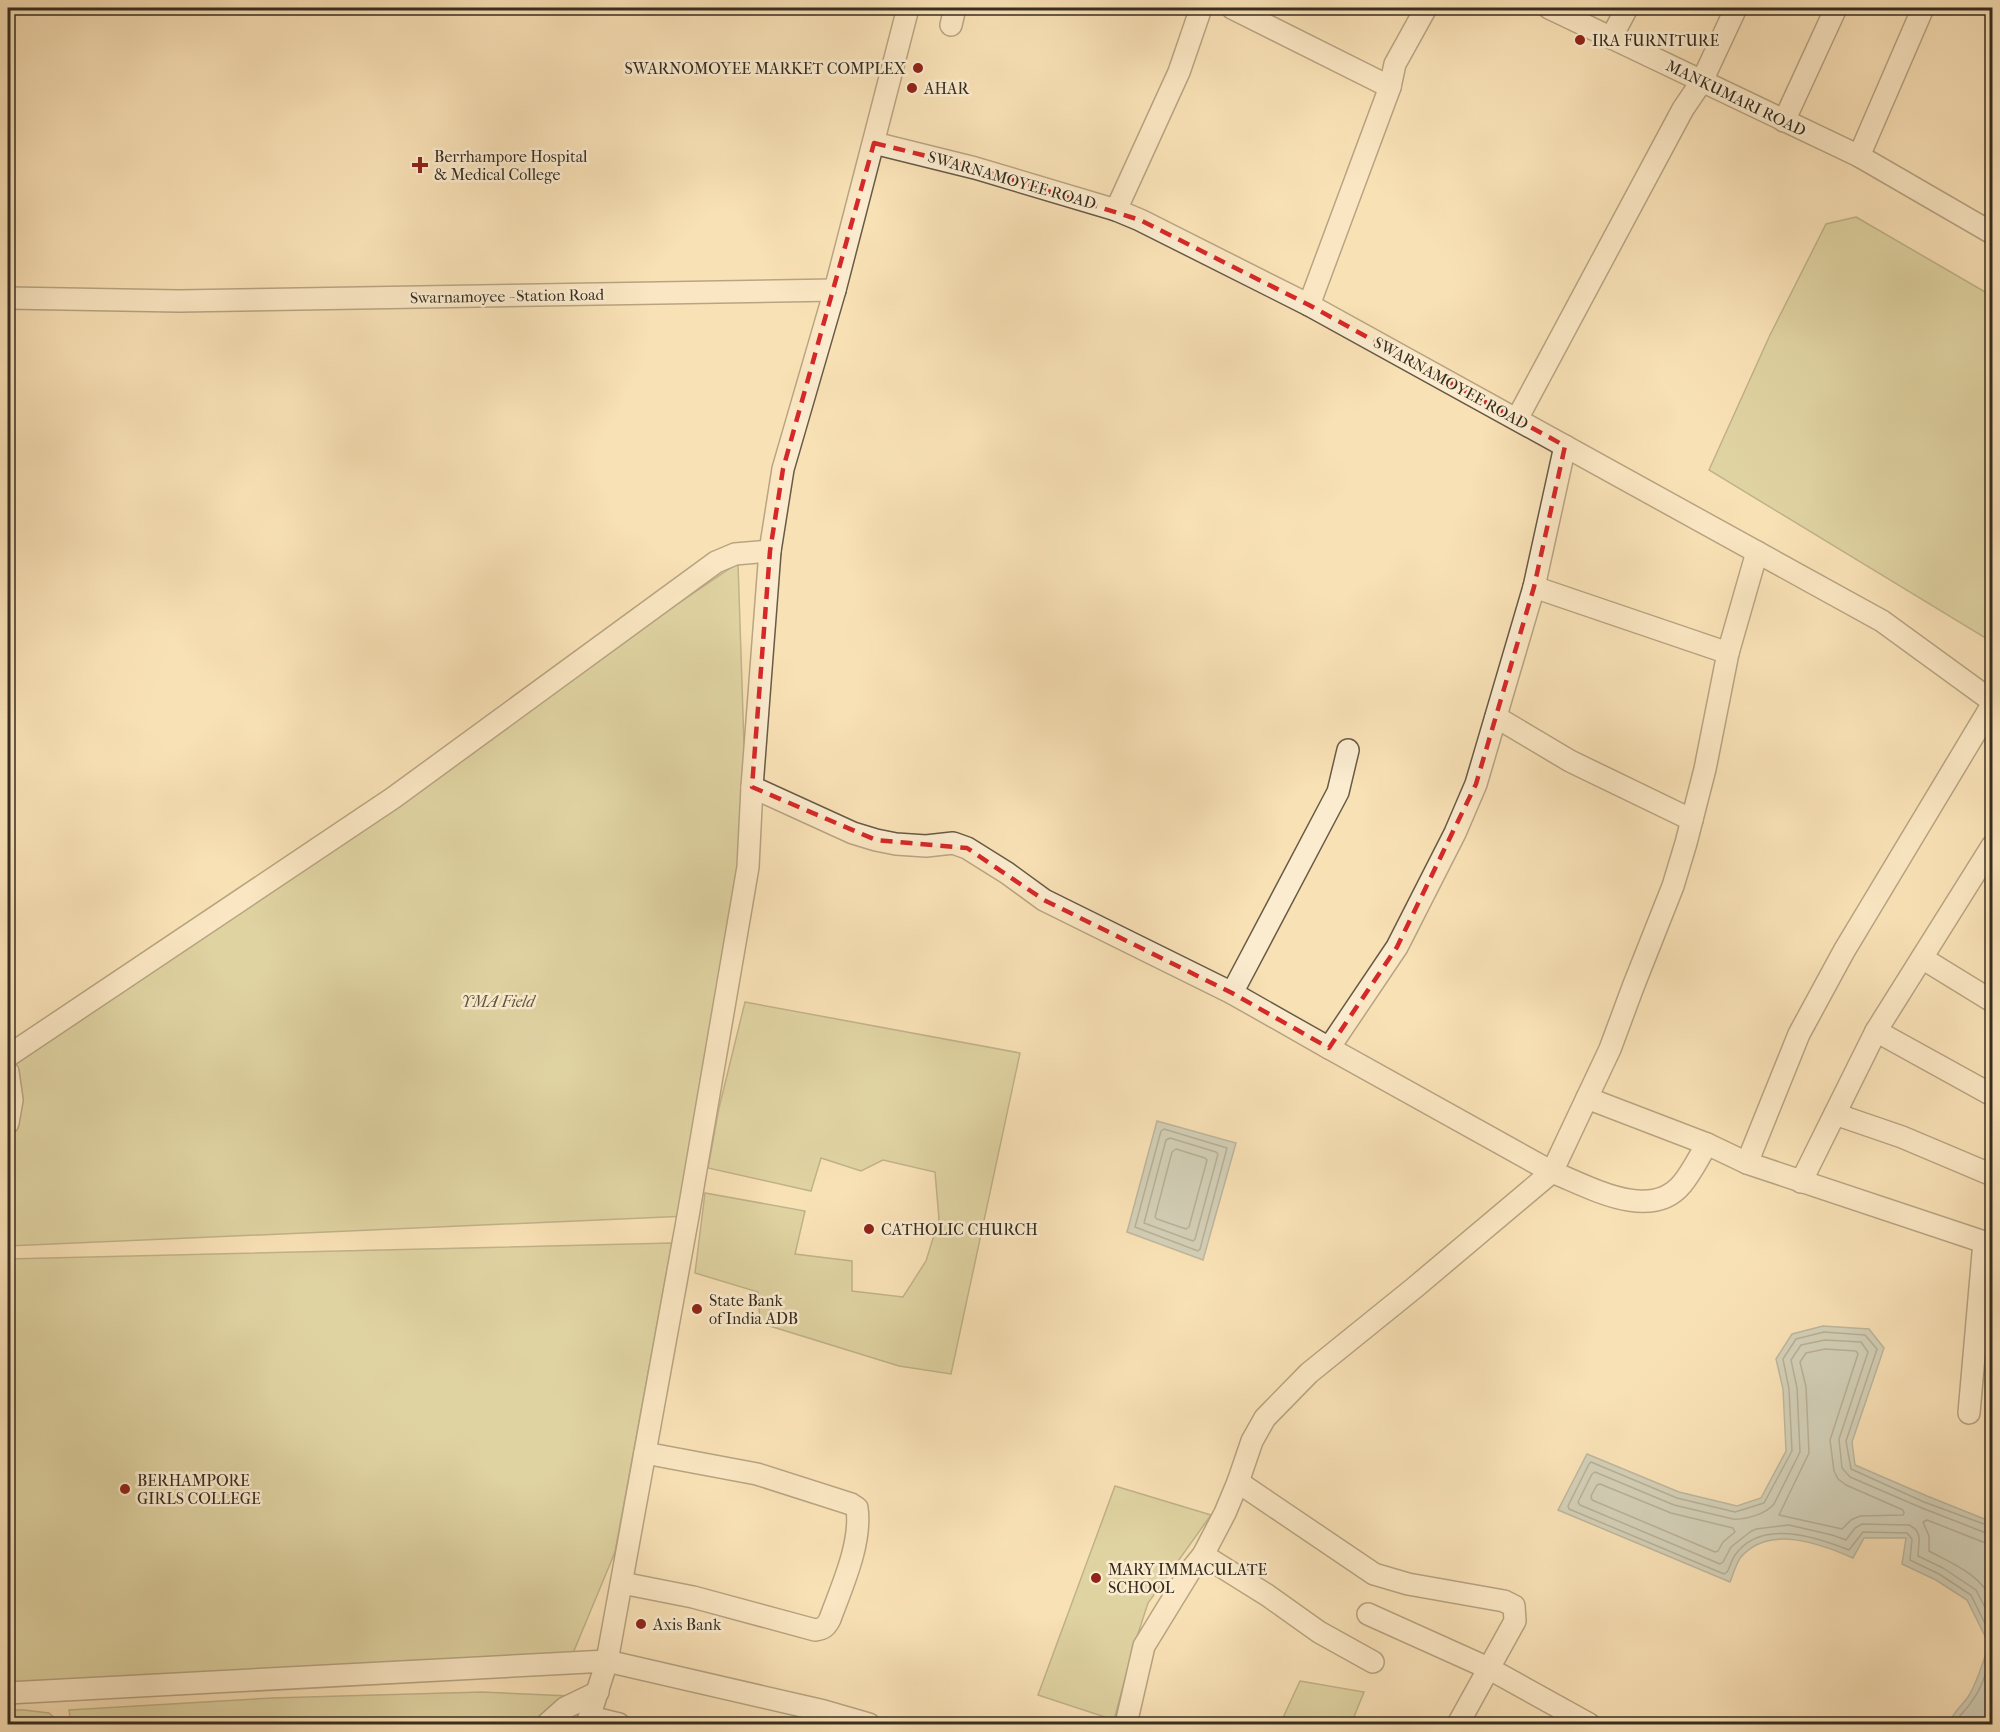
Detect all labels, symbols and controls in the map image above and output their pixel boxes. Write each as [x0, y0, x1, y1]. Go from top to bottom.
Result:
place label: IRA FURNITURE [1592, 31, 1719, 50]
marker: IRA FURNITURE [1573, 33, 1587, 47]
street label: MANKUMARI ROAD [1663, 56, 1809, 140]
place label: SWARNOMOYEE MARKET COMPLEX [624, 59, 907, 78]
marker: SWARNOMOYEE MARKET COMPLEX [911, 61, 925, 75]
place label: AHAR [923, 79, 970, 98]
marker: AHAR [905, 81, 919, 95]
place label: Berrhampore Hospital & Medical College [434, 147, 588, 184]
street label: SWARNAMOYEE ROAD [926, 147, 1098, 213]
marker: Berrhampore Hospital & Medical College [411, 156, 429, 174]
street label: Swarnamoyee - Station Road [410, 285, 605, 307]
street label: SWARNAMOYEE ROAD [1370, 333, 1532, 433]
park label: YMA Field [462, 992, 536, 1011]
place label: CATHOLIC CHURCH [881, 1220, 1038, 1239]
marker: CATHOLIC CHURCH [862, 1222, 876, 1236]
place label: State Bank of India ADB [709, 1291, 798, 1328]
marker: State Bank of India ADB [690, 1302, 704, 1316]
place label: BERHAMPORE GIRLS COLLEGE [137, 1471, 261, 1508]
marker: BERHAMPORE GIRLS COLLEGE [118, 1482, 132, 1496]
place label: MARY IMMACULATE SCHOOL [1108, 1560, 1267, 1597]
marker: MARY IMMACULATE SCHOOL [1089, 1571, 1103, 1585]
place label: Axis Bank [652, 1615, 722, 1634]
marker: Axis Bank [634, 1617, 648, 1631]

